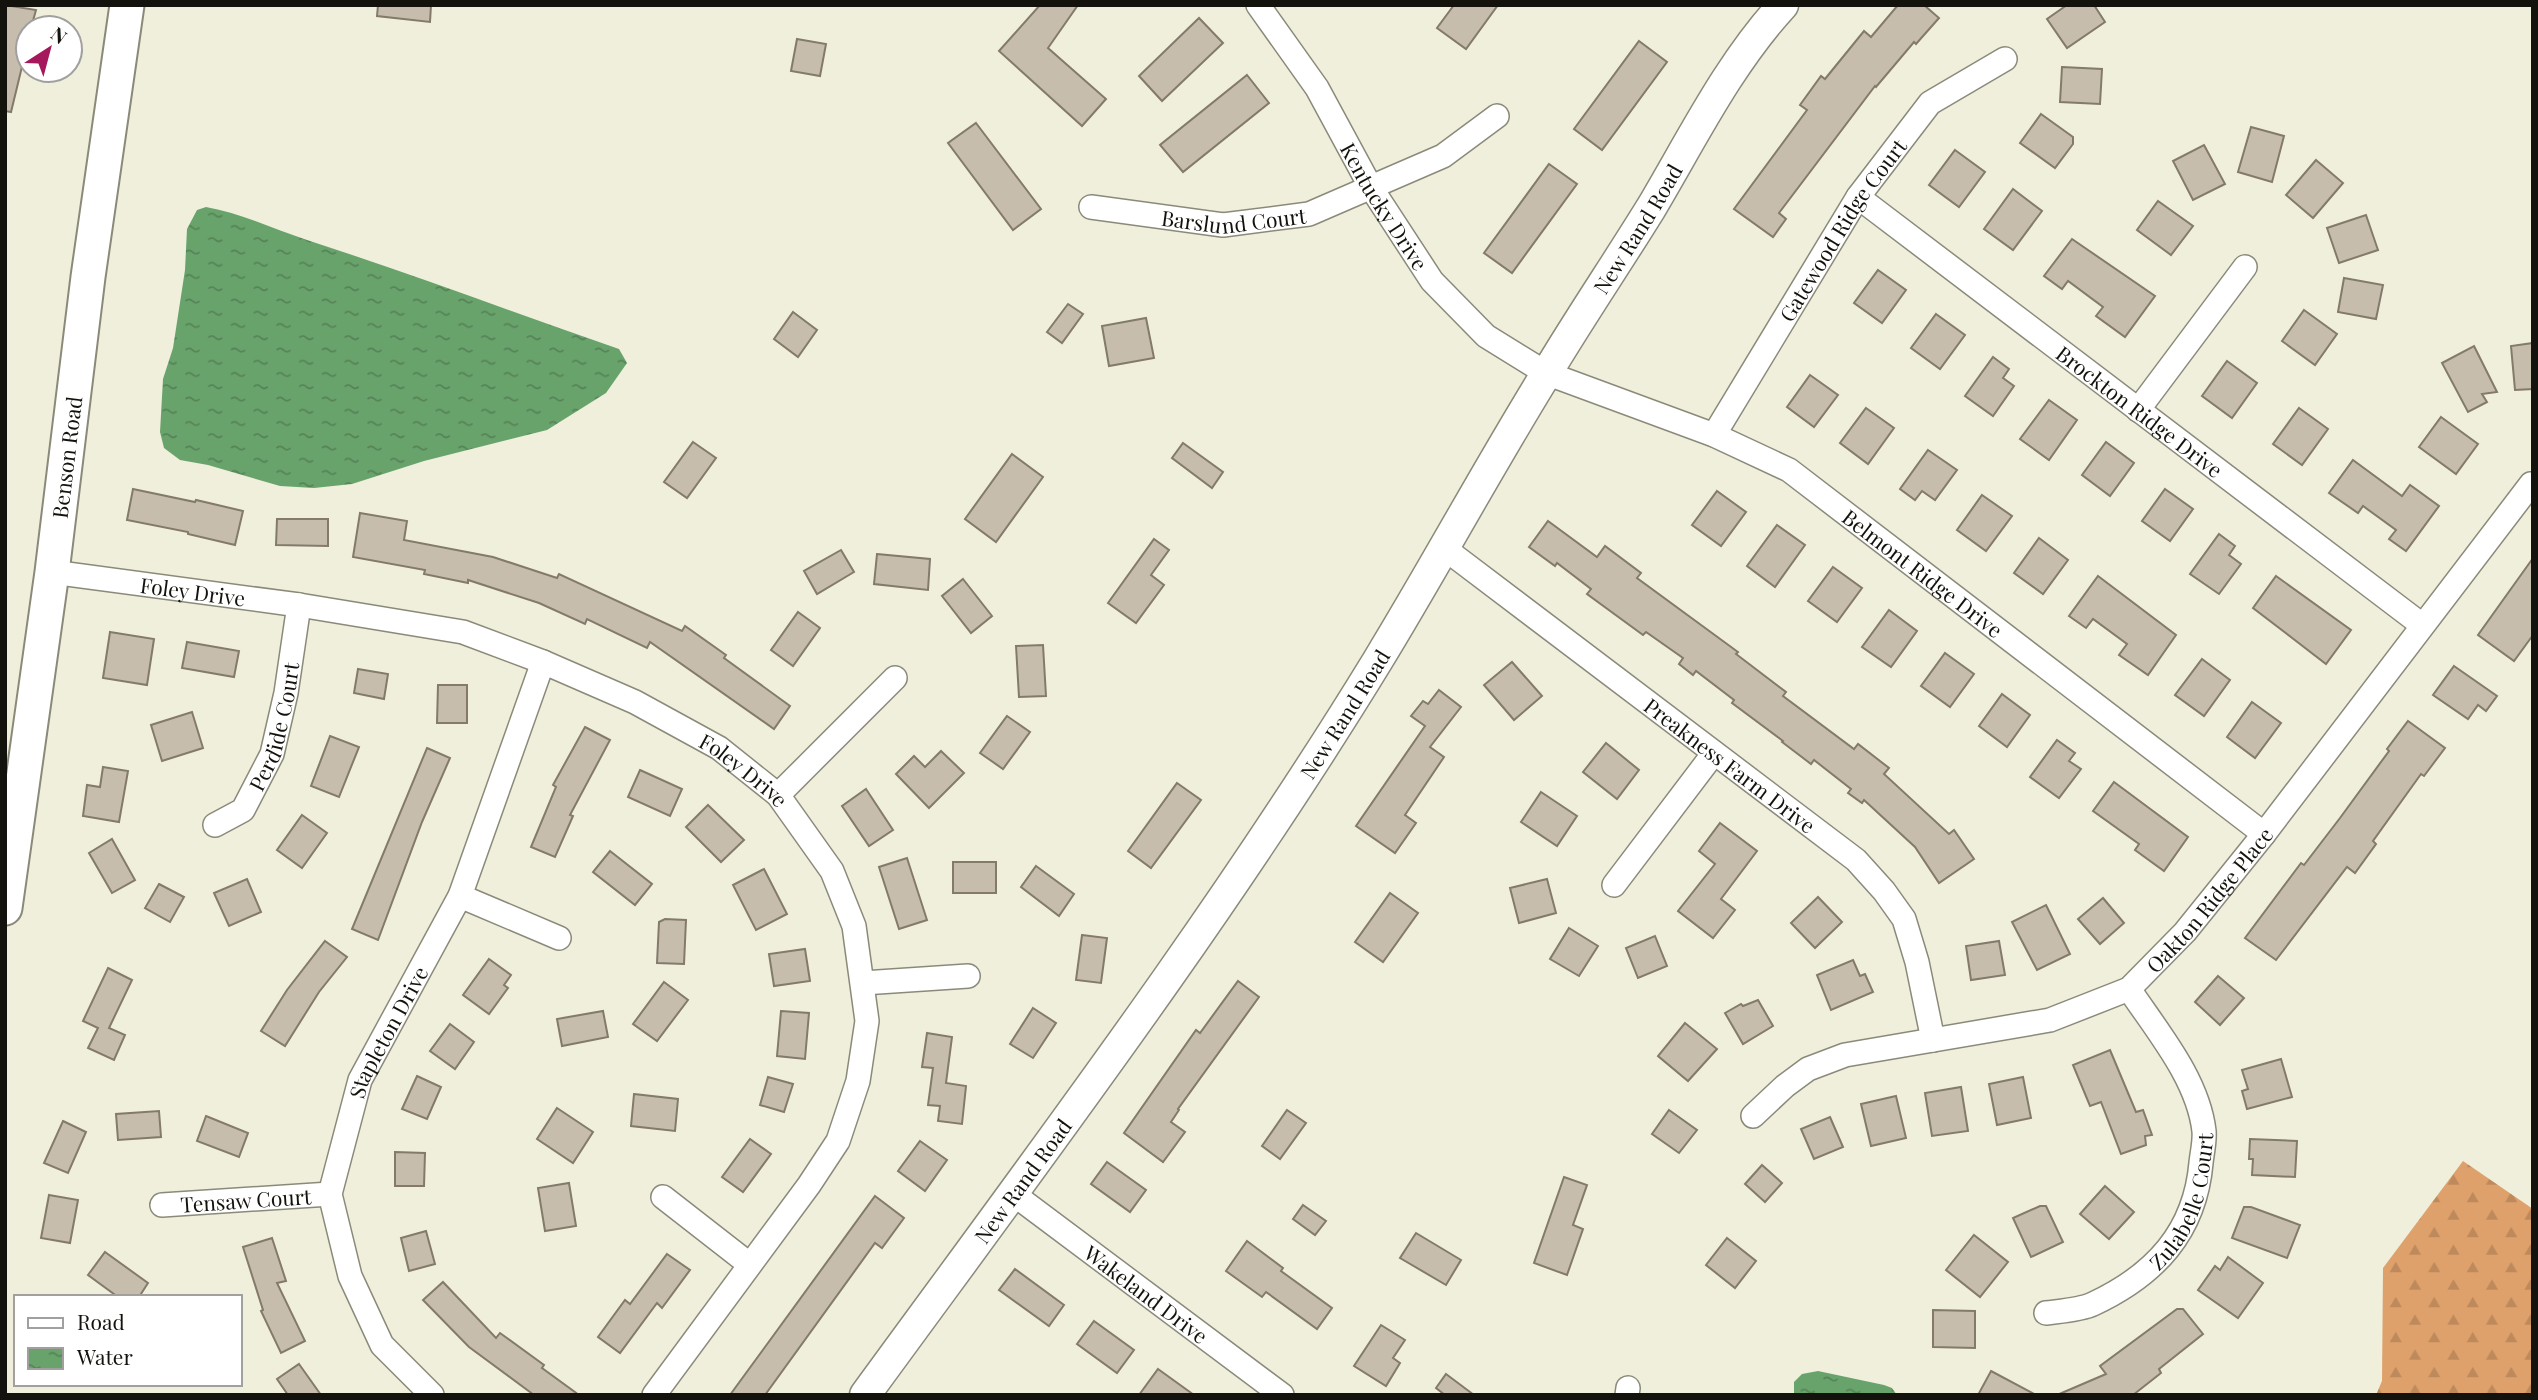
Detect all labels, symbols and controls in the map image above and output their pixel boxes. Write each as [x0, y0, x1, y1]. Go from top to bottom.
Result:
north arrow [14, 14, 84, 84]
text: N [46, 20, 73, 49]
street label: Gatewood Ridge Court [1772, 132, 1912, 326]
street label: Kentucky Drive [1335, 137, 1435, 275]
street label: New Rand Road [1586, 159, 1688, 299]
street label: Barslund Court [1160, 200, 1308, 239]
street label: Brockton Ridge Drive [2051, 339, 2229, 483]
street label: Benson Road [45, 394, 87, 520]
street label: Belmont Ridge Drive [1837, 502, 2009, 643]
street label: Foley Drive [139, 570, 247, 612]
street label: New Rand Road [1293, 644, 1395, 784]
street label: Perdide Court [241, 660, 304, 795]
street label: Preakness Farm Drive [1639, 691, 1822, 839]
street label: Foley Drive [695, 726, 795, 812]
street label: Oakton Ridge Place [2139, 821, 2279, 978]
street label: Stapleton Drive [342, 961, 433, 1101]
street label: New Rand Road [967, 1113, 1077, 1248]
street label: Zulabelle Court [2142, 1132, 2218, 1275]
street label: Tensaw Court [180, 1181, 313, 1218]
street label: Wakeland Drive [1078, 1238, 1214, 1349]
legend [14, 1295, 242, 1386]
text: Road [77, 1307, 125, 1335]
text: Water [76, 1342, 133, 1370]

